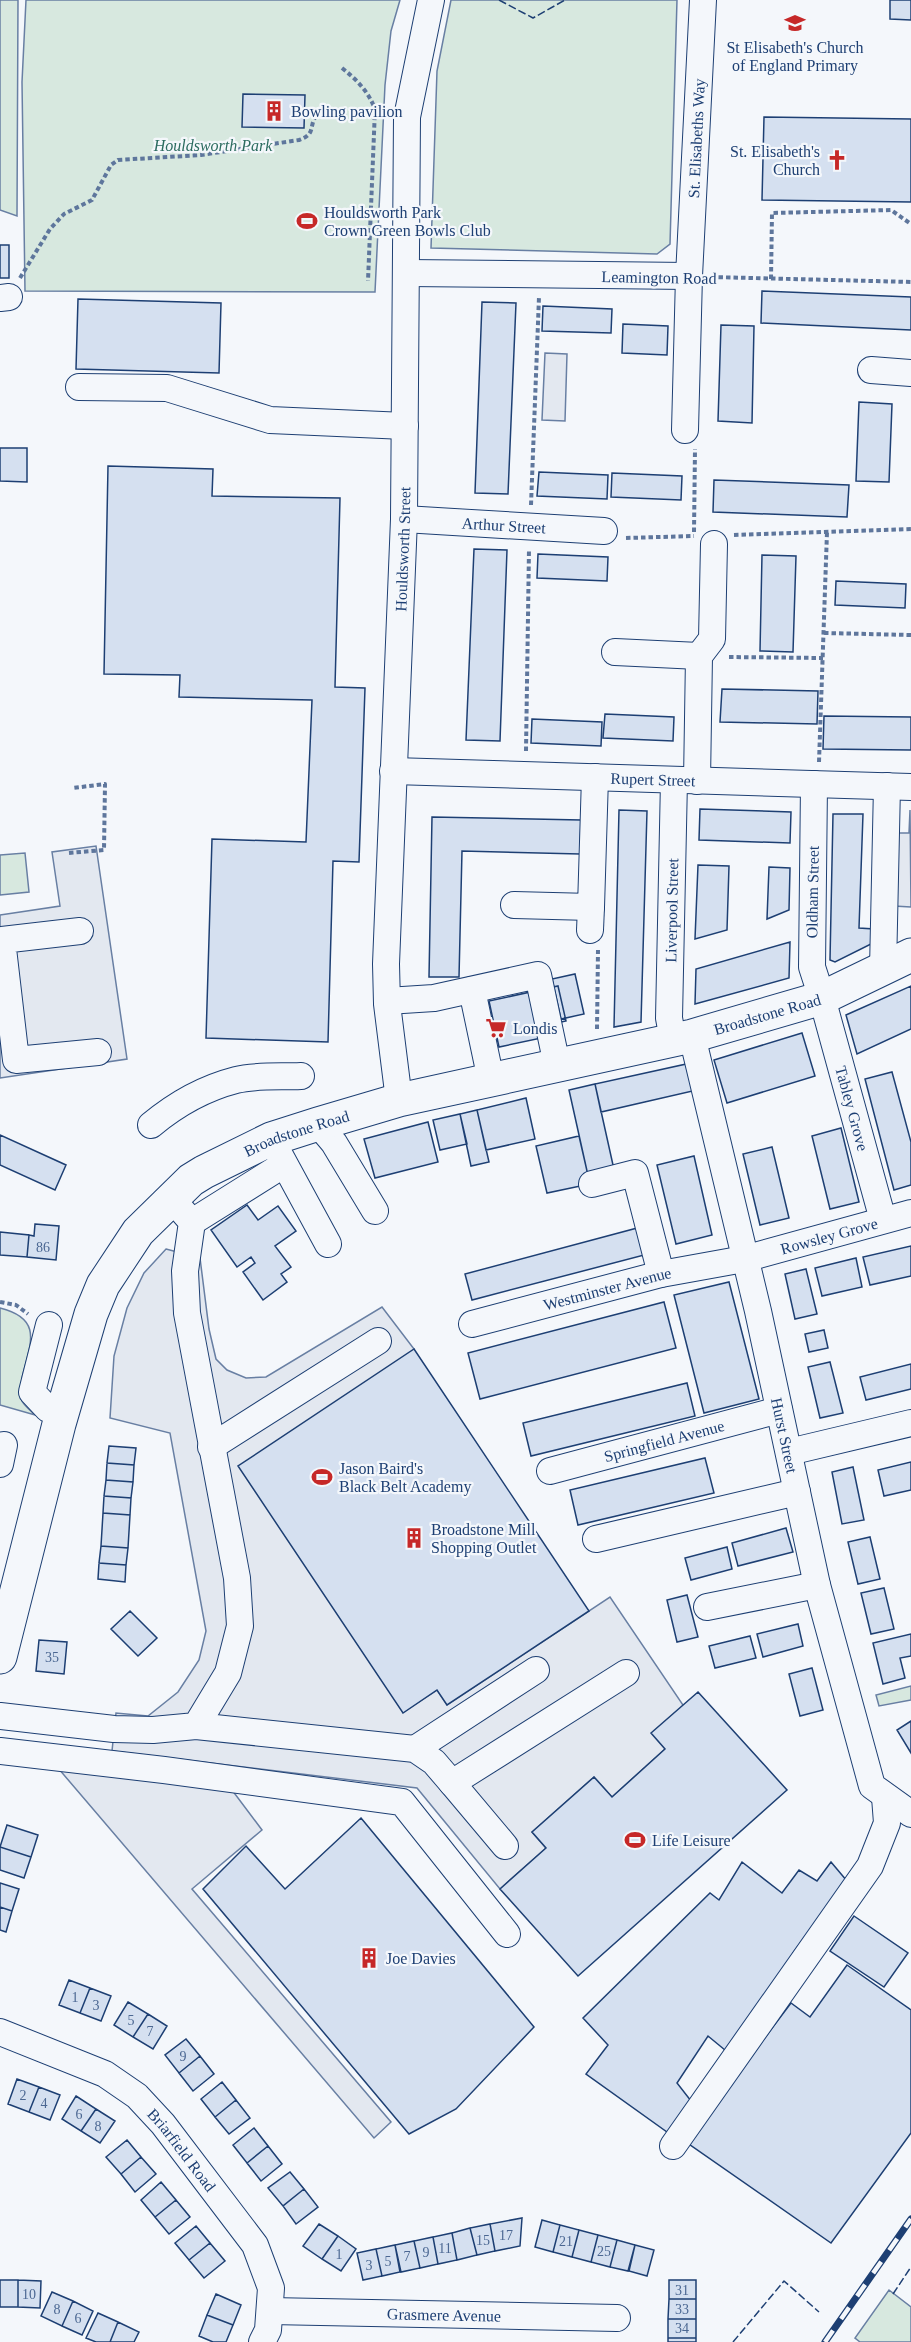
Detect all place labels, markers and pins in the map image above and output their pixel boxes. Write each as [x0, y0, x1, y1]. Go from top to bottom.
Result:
school or university icon: St Elisabeth's Church of England Primary [783, 11, 807, 35]
place label: St Elisabeth's Church of England Primary [726, 39, 864, 75]
building icon: Bowling pavilion [262, 99, 286, 123]
place label: Bowling pavilion [291, 103, 403, 121]
place label: St. Elisabeth's Church [730, 143, 820, 178]
church icon: St. Elisabeth's Church [825, 148, 849, 172]
place label: Houldsworth Park Crown Green Bowls Club [324, 204, 491, 239]
sports icon: Houldsworth Park Crown Green Bowls Club [295, 209, 319, 233]
supermarket icon: Londis [484, 1016, 508, 1040]
place label: Londis [513, 1020, 557, 1037]
place label: Jason Baird's Black Belt Academy [339, 1460, 471, 1496]
sports icon: Jason Baird's Black Belt Academy [310, 1465, 334, 1489]
place label: Broadstone Mill Shopping Outlet [431, 1521, 537, 1557]
building icon: Broadstone Mill Shopping Outlet [402, 1526, 426, 1550]
sports icon: Life Leisure [623, 1828, 647, 1852]
place label: Life Leisure [652, 1832, 731, 1849]
building icon: Joe Davies [357, 1946, 381, 1970]
place label: Joe Davies [386, 1950, 456, 1967]

